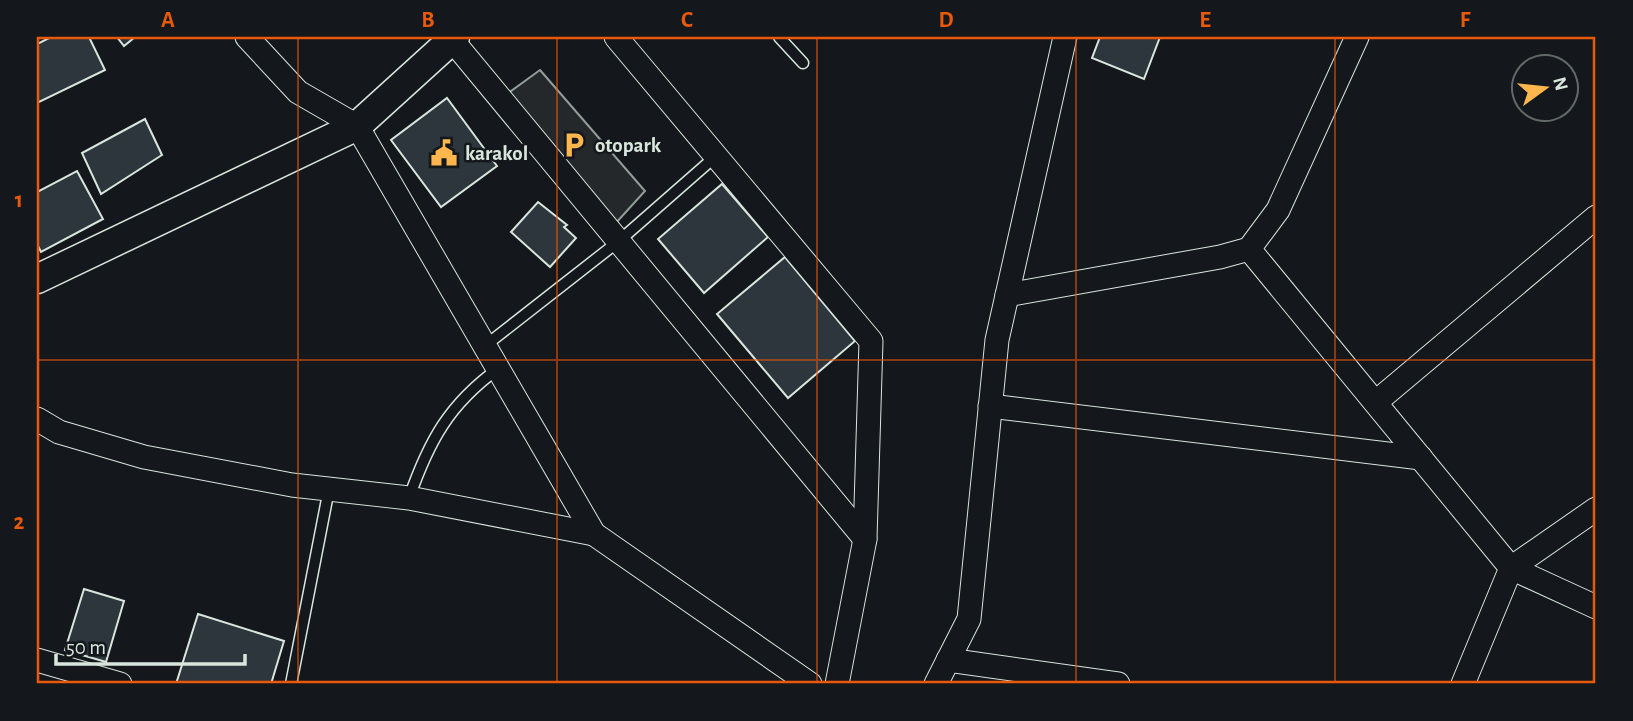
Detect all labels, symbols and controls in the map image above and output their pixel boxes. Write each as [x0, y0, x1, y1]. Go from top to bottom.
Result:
text: A [161, 9, 175, 32]
text: B [421, 9, 435, 32]
text: C [681, 9, 693, 32]
text: D [938, 9, 954, 32]
text: E [1199, 9, 1211, 32]
text: F [1460, 9, 1471, 32]
north arrow [1510, 52, 1580, 122]
text: N [1549, 75, 1571, 93]
parking icon: otopark [559, 130, 589, 160]
place label: otopark [595, 135, 662, 156]
public building icon: karakol [429, 138, 459, 168]
place label: karakol [465, 143, 528, 164]
text: 1 [15, 189, 23, 212]
text: 2 [14, 511, 25, 534]
scale bar [56, 623, 245, 667]
text: 50 m [66, 637, 106, 658]

